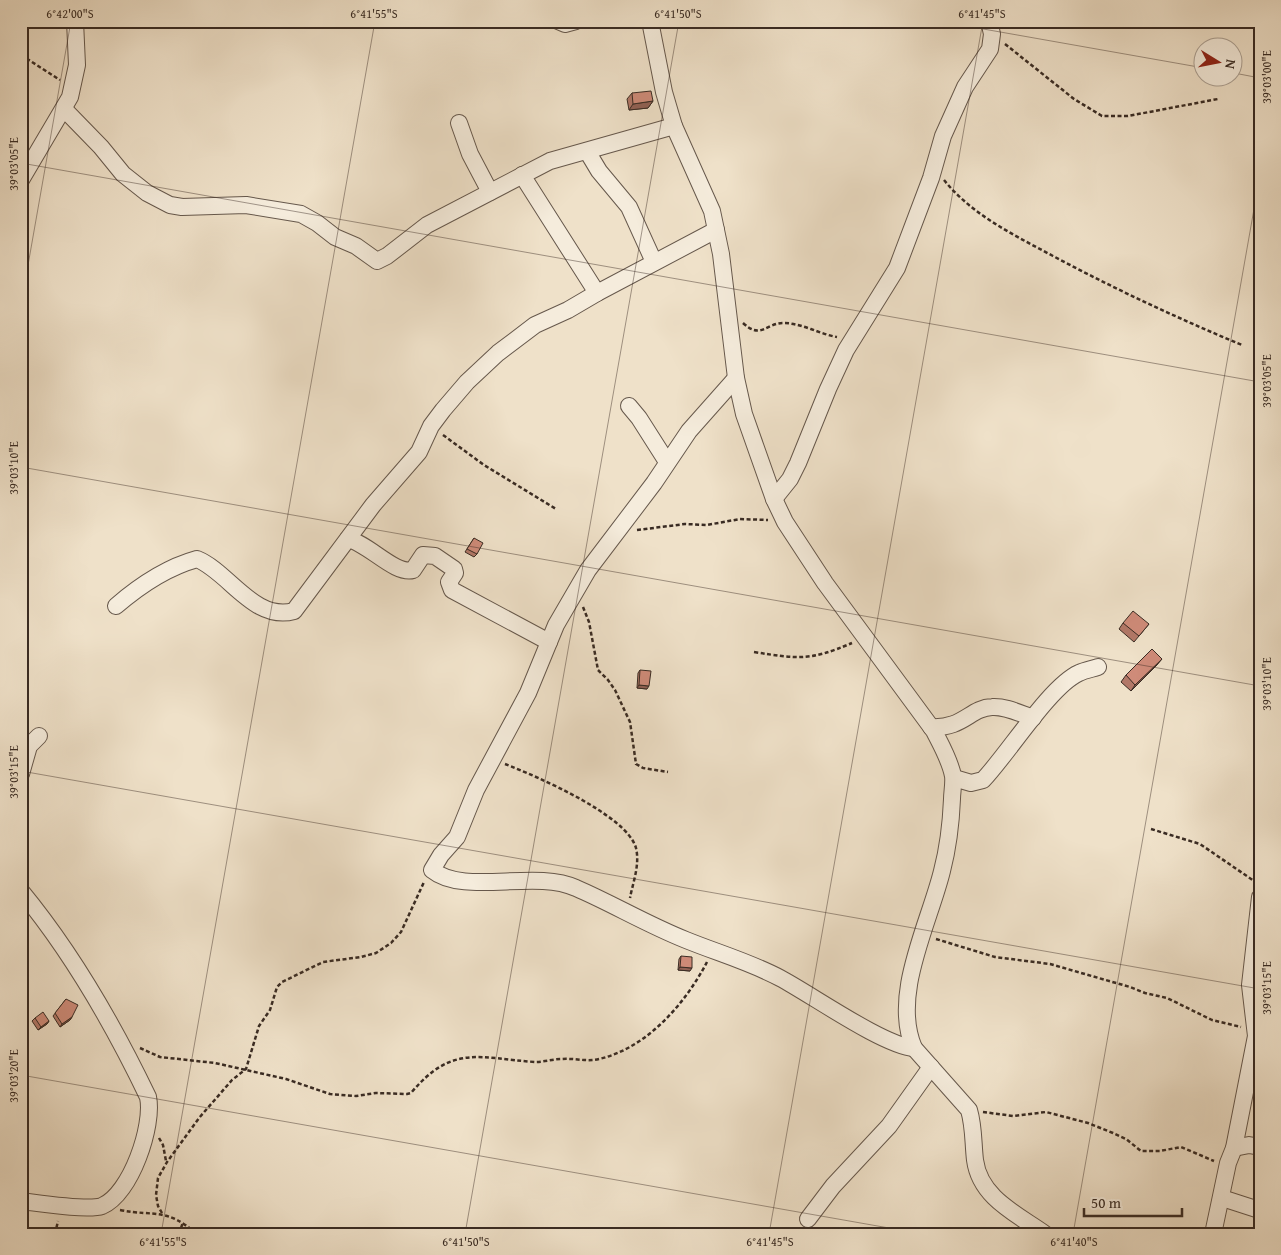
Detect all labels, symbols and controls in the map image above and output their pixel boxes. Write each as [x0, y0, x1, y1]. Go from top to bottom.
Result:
text: 6°42'00"S [46, 5, 94, 22]
text: 6°41'55"S [350, 5, 398, 22]
text: 6°41'50"S [654, 5, 702, 22]
text: 6°41'45"S [958, 5, 1006, 22]
north arrow [1194, 38, 1244, 88]
text: 39°03'00"E [1258, 50, 1275, 104]
text: N [1220, 58, 1241, 71]
text: 39°03'05"E [5, 137, 22, 191]
text: 39°03'05"E [1258, 354, 1275, 408]
text: 39°03'10"E [5, 441, 22, 495]
text: 39°03'10"E [1258, 657, 1275, 711]
text: 39°03'15"E [5, 745, 22, 799]
text: 39°03'15"E [1258, 961, 1275, 1015]
text: 39°03'20"E [5, 1049, 22, 1103]
scale bar [1084, 1185, 1181, 1217]
text: 50 m [1091, 1192, 1122, 1213]
text: 6°41'55"S [139, 1233, 187, 1250]
text: 6°41'50"S [442, 1233, 490, 1250]
text: 6°41'45"S [746, 1233, 794, 1250]
text: 6°41'40"S [1050, 1233, 1098, 1250]

